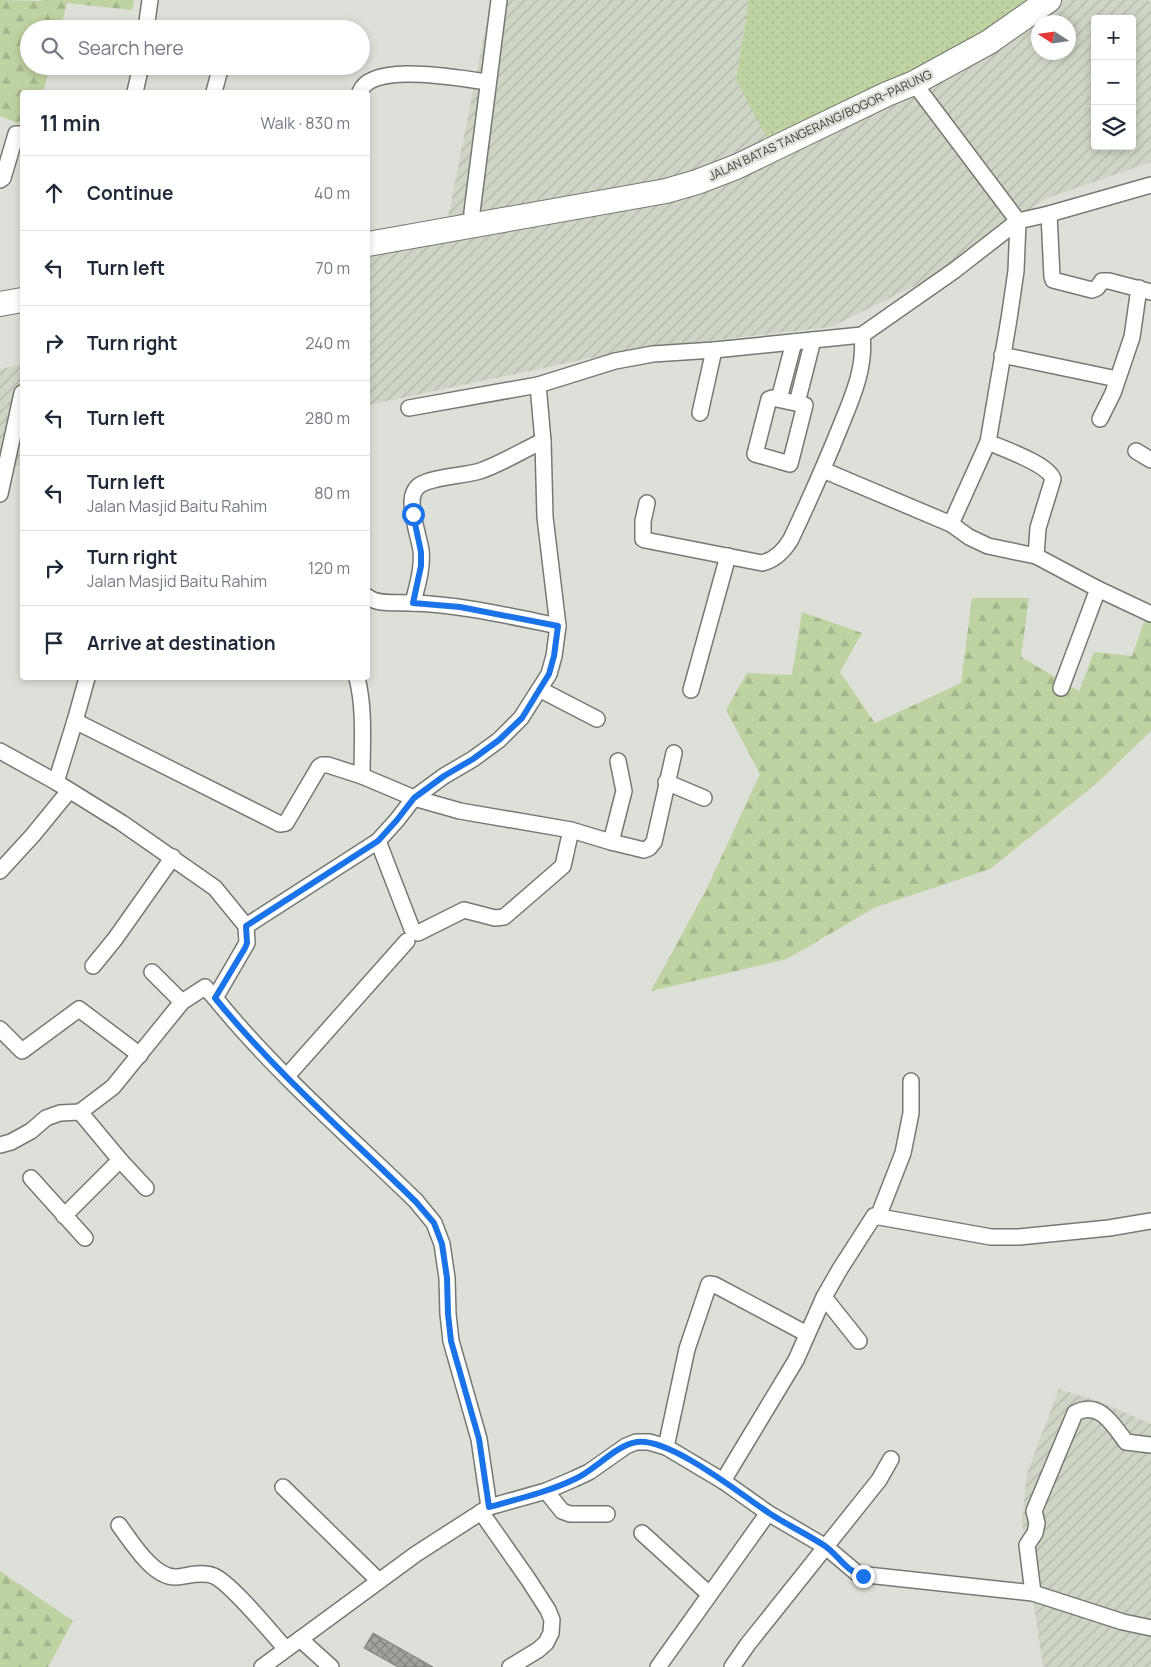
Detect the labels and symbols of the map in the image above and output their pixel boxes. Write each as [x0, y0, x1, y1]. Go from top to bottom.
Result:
north arrow [1031, 15, 1076, 60]
street label: JALAN BATAS TANGERANG/BOGOR–PARUNG [706, 65, 935, 184]
route start [402, 503, 425, 526]
route end [852, 1565, 875, 1588]

